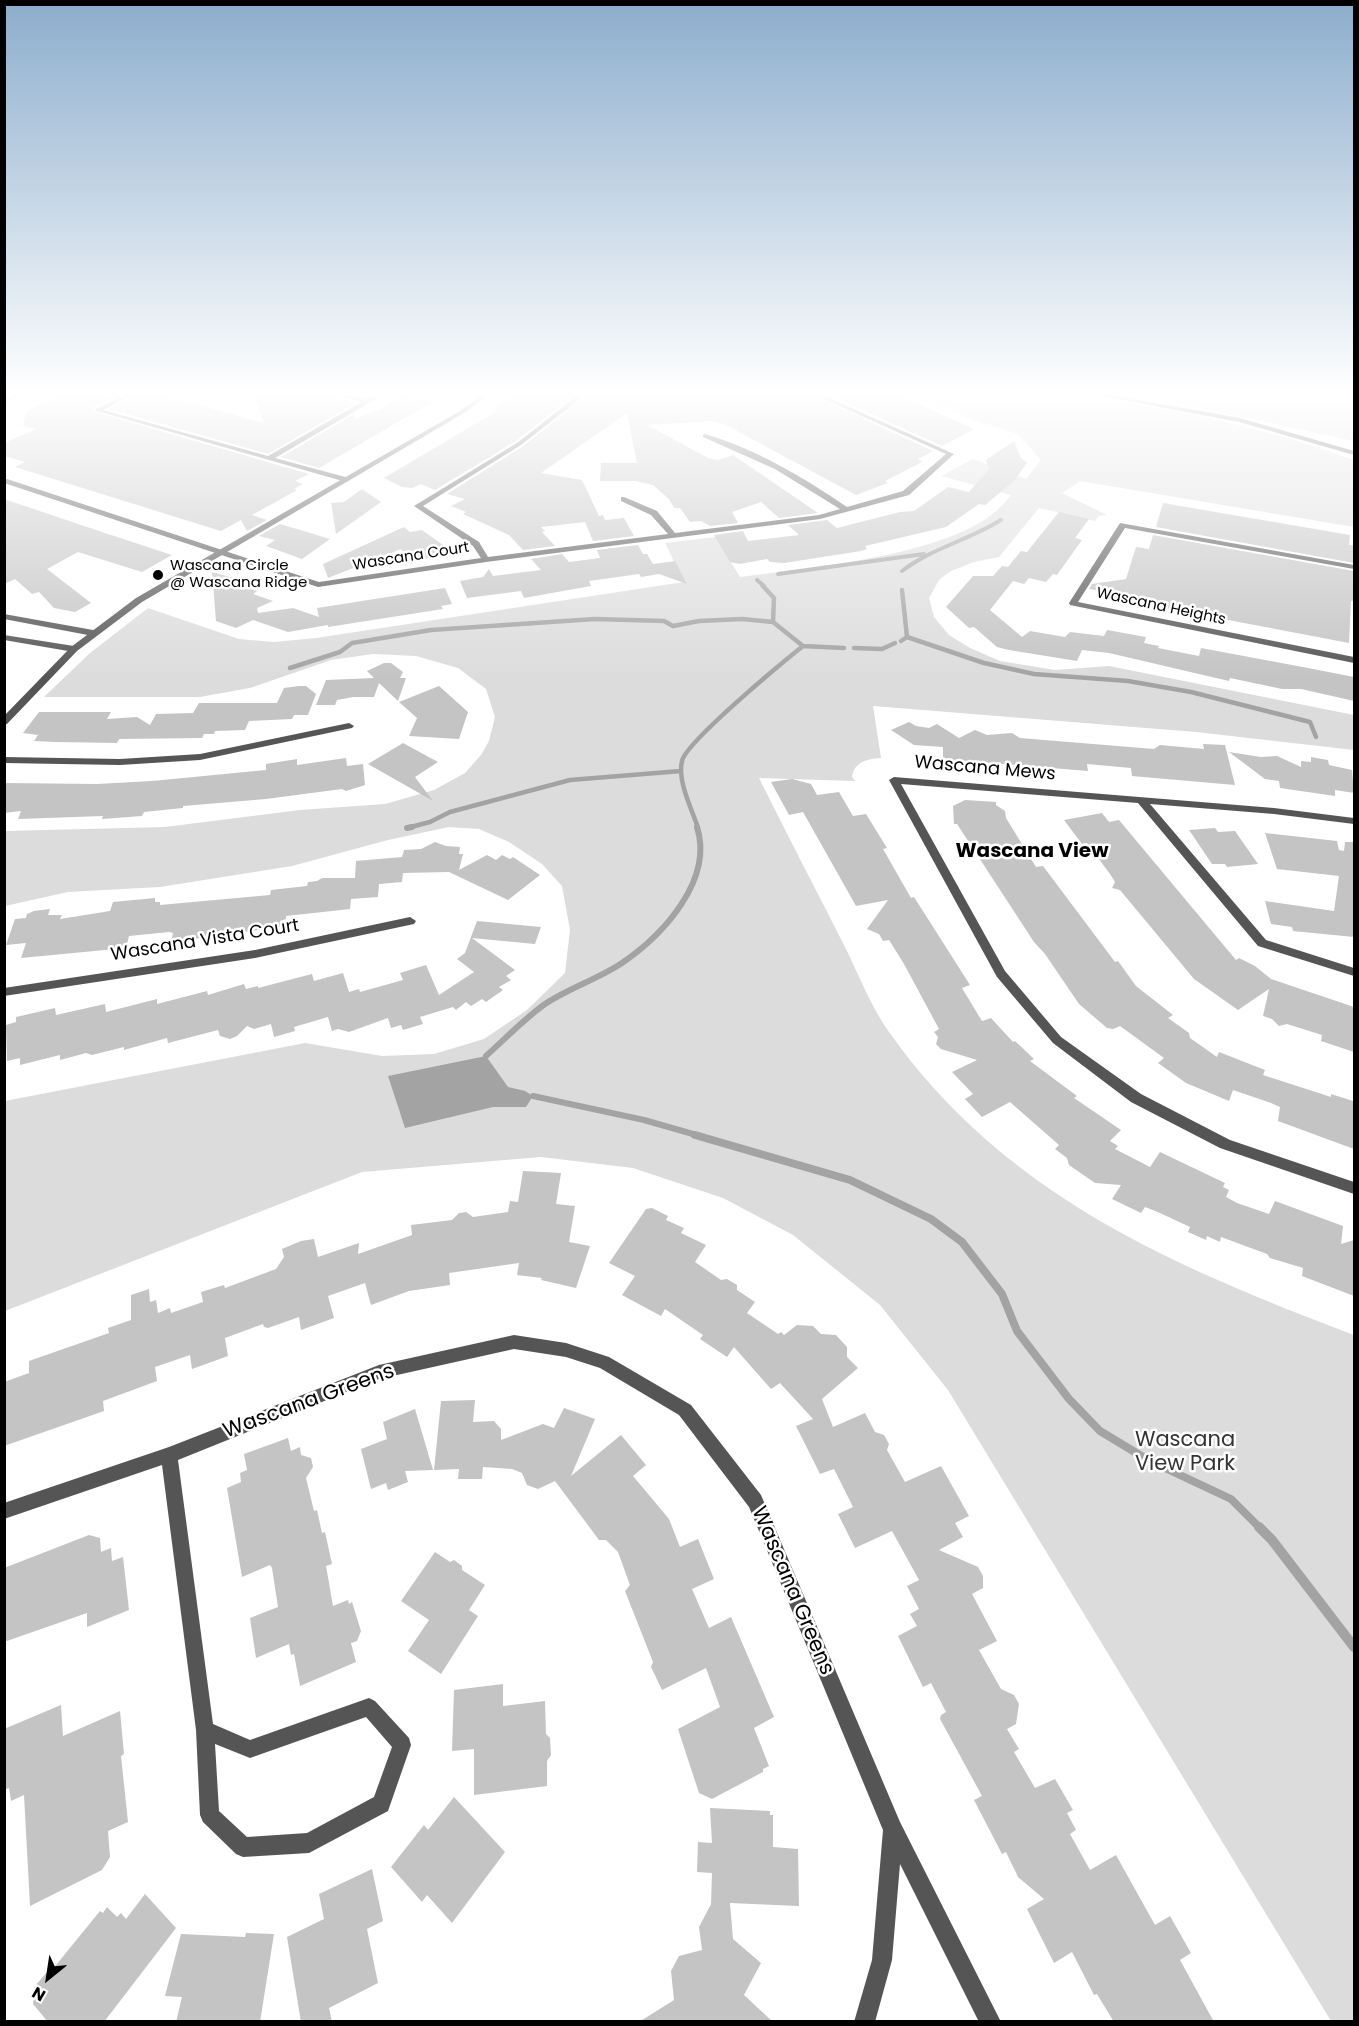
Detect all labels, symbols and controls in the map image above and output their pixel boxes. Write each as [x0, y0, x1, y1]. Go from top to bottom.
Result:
street label: Wascana Court [352, 539, 470, 575]
place label: Wascana Circle @ Wascana Ridge [170, 557, 307, 592]
marker: Wascana Circle @ Wascana Ridge [151, 568, 165, 582]
street label: Wascana Heights [1095, 584, 1227, 630]
street label: Wascana Mews [914, 752, 1056, 786]
district label: Wascana View [956, 840, 1108, 864]
street label: Wascana Vista Court [109, 915, 301, 967]
street label: Wascana Greens [220, 1359, 398, 1445]
park label: Wascana View Park [1135, 1428, 1235, 1478]
street label: Wascana Greens [745, 1503, 839, 1679]
north arrow [18, 1948, 78, 2008]
text: N [28, 1981, 50, 2007]

